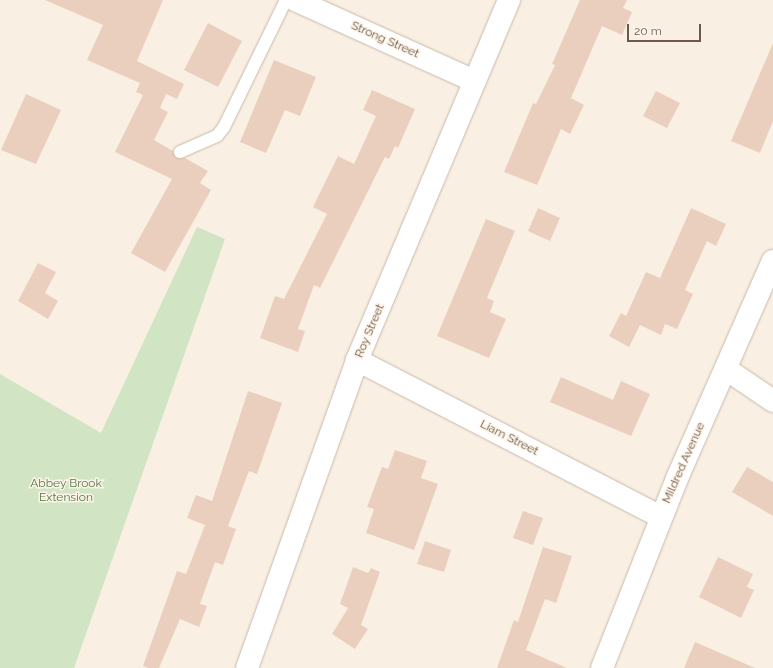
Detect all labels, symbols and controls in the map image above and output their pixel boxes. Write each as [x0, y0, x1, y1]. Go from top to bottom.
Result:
scale bar [629, 16, 703, 42]
street label: Strong Street [349, 19, 421, 61]
text: 20 m [634, 24, 662, 38]
street label: Roy Street [352, 302, 388, 360]
street label: Liam Street [477, 417, 541, 459]
street label: Mildred Avenue [660, 420, 708, 506]
park label: Abbey Brook Extension [30, 477, 102, 505]

